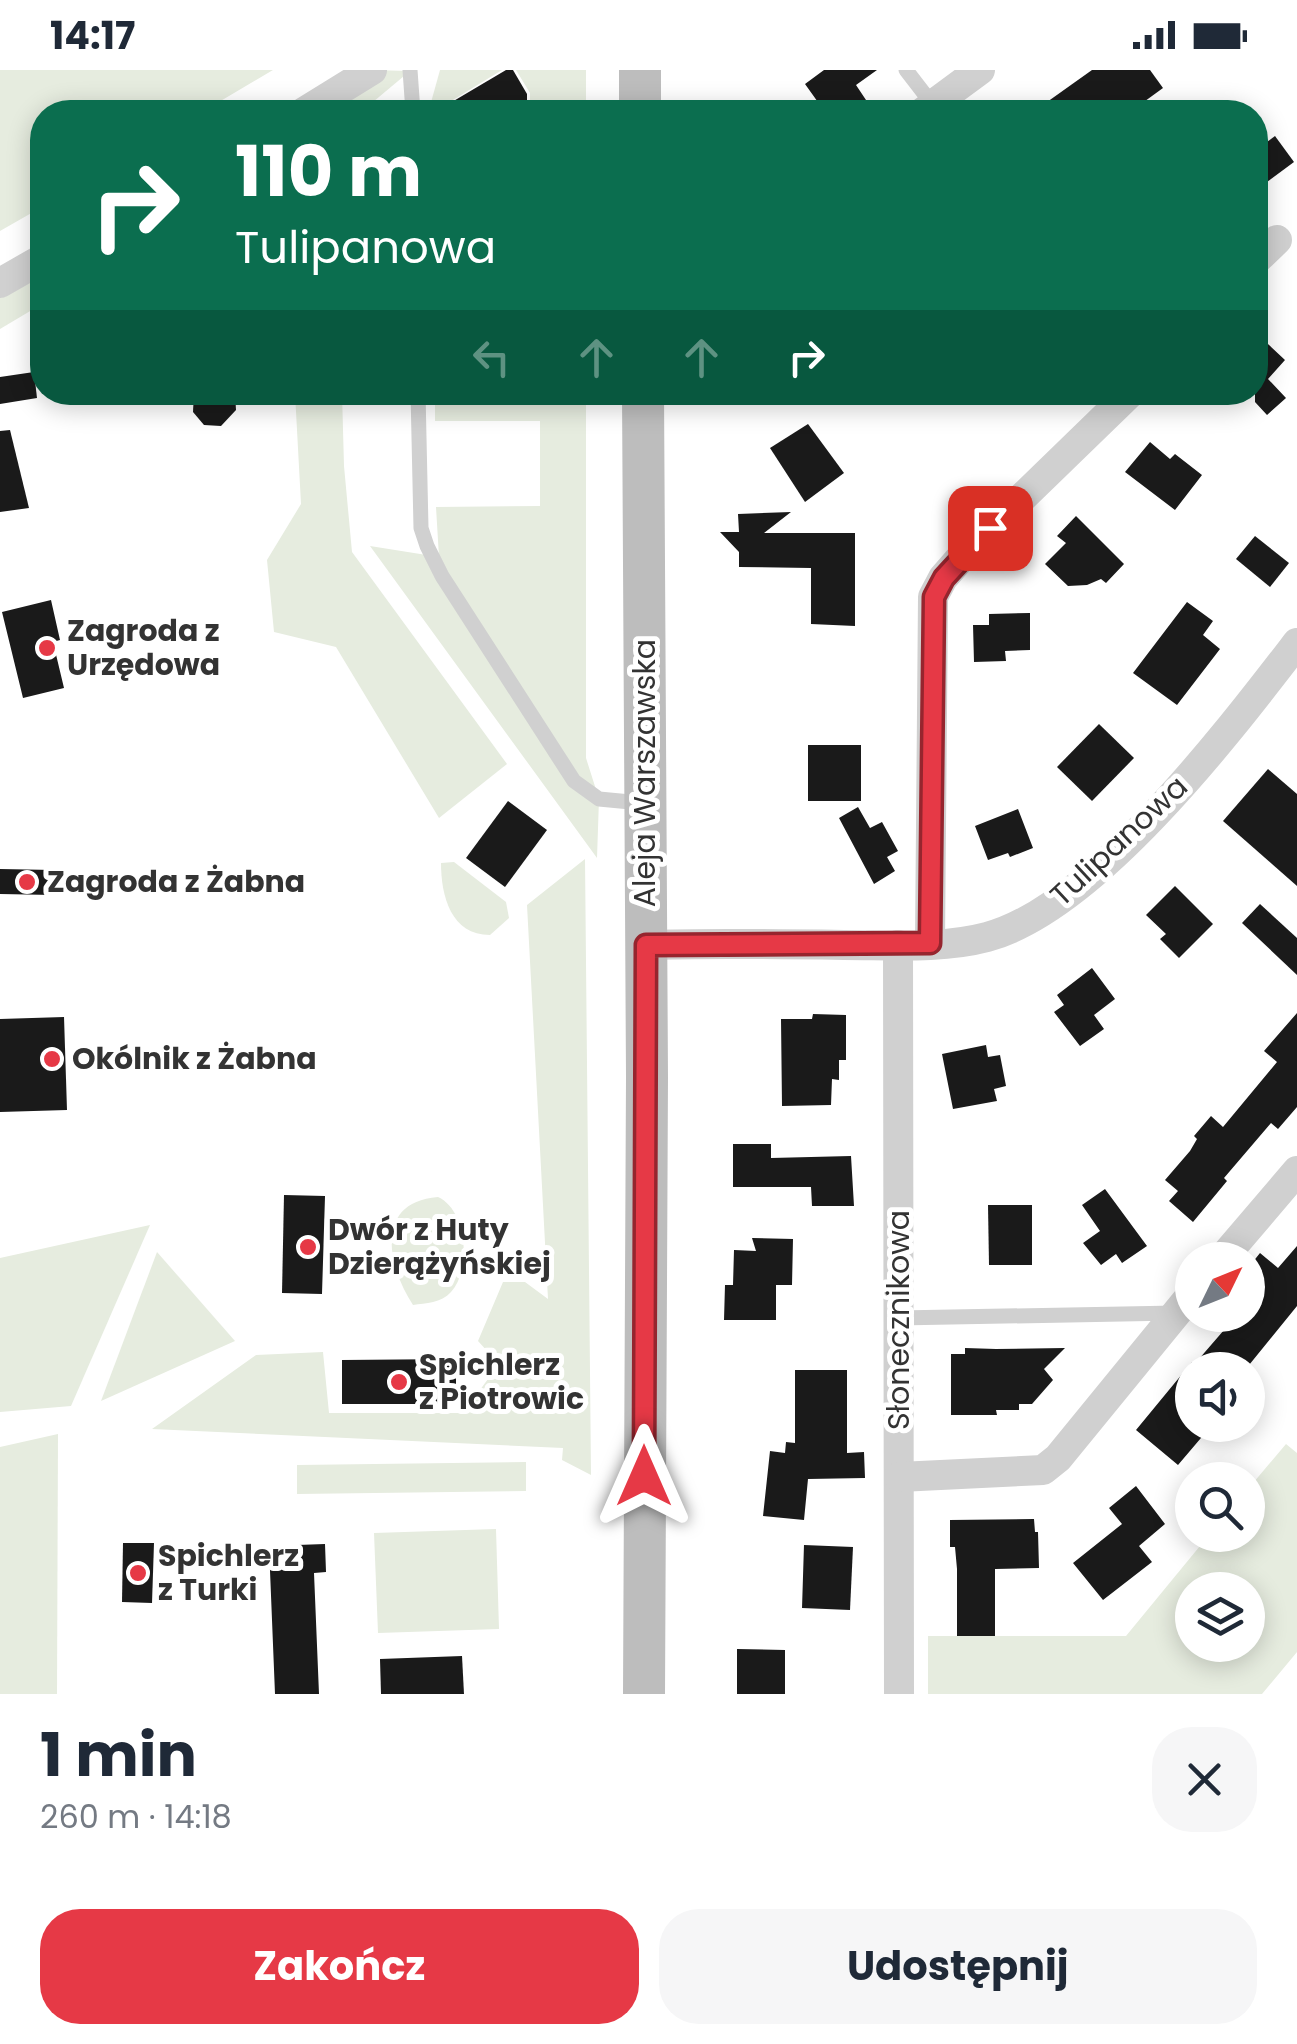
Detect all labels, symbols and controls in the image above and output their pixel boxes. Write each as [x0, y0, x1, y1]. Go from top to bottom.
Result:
text: 14:17 [50, 9, 135, 62]
text: 110 m [235, 122, 422, 221]
icon: right [70, 140, 200, 270]
text: Tulipanowa [235, 216, 496, 279]
icon: left [464, 330, 519, 385]
icon: ahead [569, 330, 624, 385]
icon: ahead [674, 330, 729, 385]
icon: right [779, 330, 834, 385]
pin [948, 486, 1033, 571]
icon: arrive [963, 501, 1018, 556]
place label: Zagroda z Urzędowa [67, 609, 220, 686]
marker: Zagroda z Urzędowa [36, 637, 58, 659]
street label: Aleja Warszawska [623, 639, 666, 907]
street label: Tulipanowa [1040, 766, 1197, 916]
place label: Zagroda z Żabna [47, 860, 305, 903]
marker: Zagroda z Żabna [16, 871, 38, 893]
place label: Okólnik z Żabna [72, 1037, 317, 1080]
marker: Okólnik z Żabna [41, 1048, 63, 1070]
place label: Dwór z Huty Dzierążyńskiej [328, 1208, 551, 1285]
street label: Słonecznikowa [877, 1210, 920, 1430]
marker: Dwór z Huty Dzierążyńskiej [297, 1236, 319, 1258]
north arrow [1175, 1242, 1265, 1332]
map controls [1175, 1242, 1265, 1662]
place label: Spichlerz z Piotrowic [419, 1343, 584, 1420]
button: sound [1175, 1352, 1265, 1442]
marker: Spichlerz z Piotrowic [388, 1371, 410, 1393]
position arrow [592, 1424, 696, 1528]
button: search [1175, 1462, 1265, 1552]
place label: Spichlerz z Turki [158, 1534, 299, 1611]
marker: Spichlerz z Turki [127, 1562, 149, 1584]
button: layers [1175, 1572, 1265, 1662]
text: 1 min [40, 1713, 197, 1797]
button: close [1152, 1727, 1257, 1832]
text: 260 m · 14:18 [40, 1794, 232, 1839]
button: Zakończ [40, 1909, 639, 2024]
button: Udostępnij [659, 1909, 1257, 2024]

